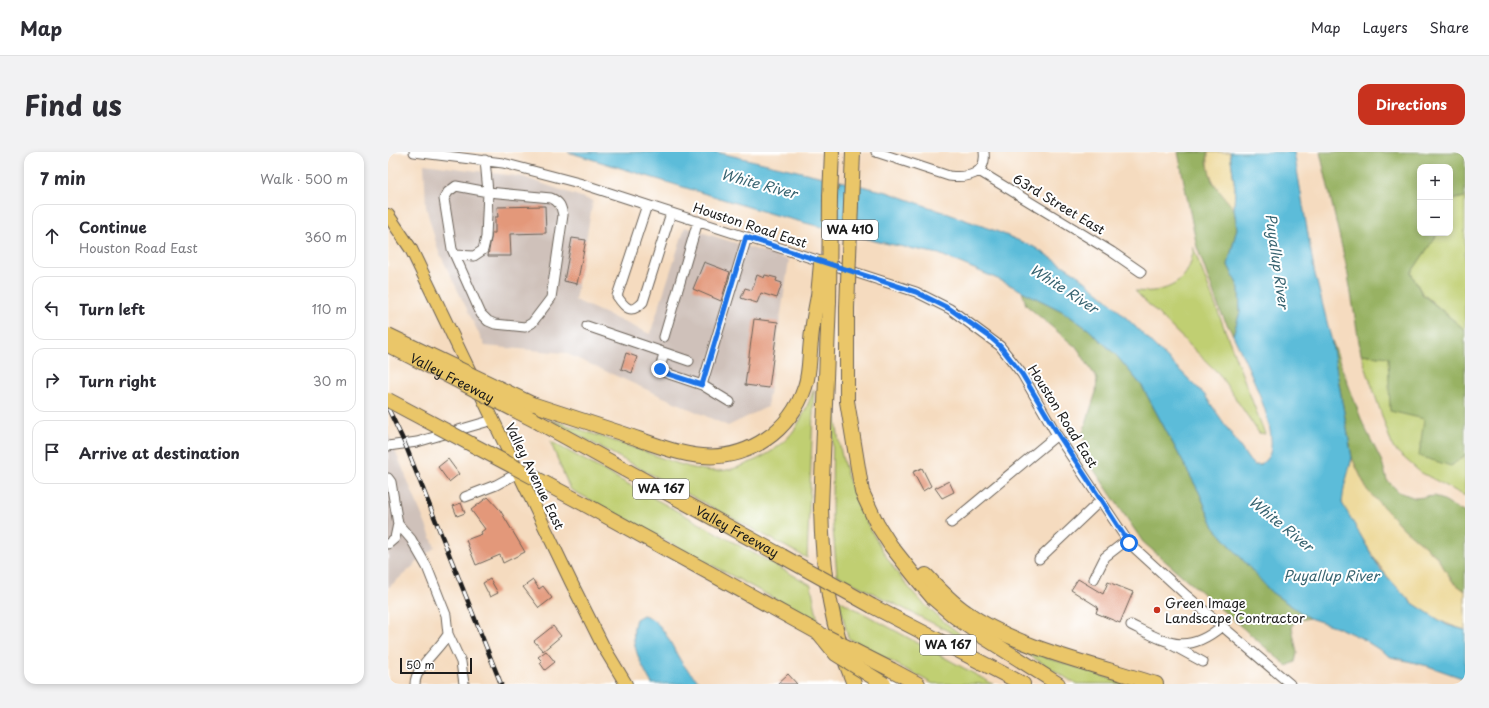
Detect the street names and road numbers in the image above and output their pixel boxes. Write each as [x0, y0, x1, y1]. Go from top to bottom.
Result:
street label: 63rd Street East [1010, 169, 1109, 239]
street label: Houston Road East [691, 197, 809, 252]
road number: WA 410 [822, 220, 878, 240]
street label: Valley Freeway [407, 348, 498, 407]
street label: Houston Road East [1024, 360, 1103, 471]
street label: Valley Avenue East [501, 419, 570, 532]
road number: WA 167 [633, 479, 689, 499]
street label: Valley Freeway [692, 500, 783, 562]
road number: WA 167 [920, 635, 976, 655]

